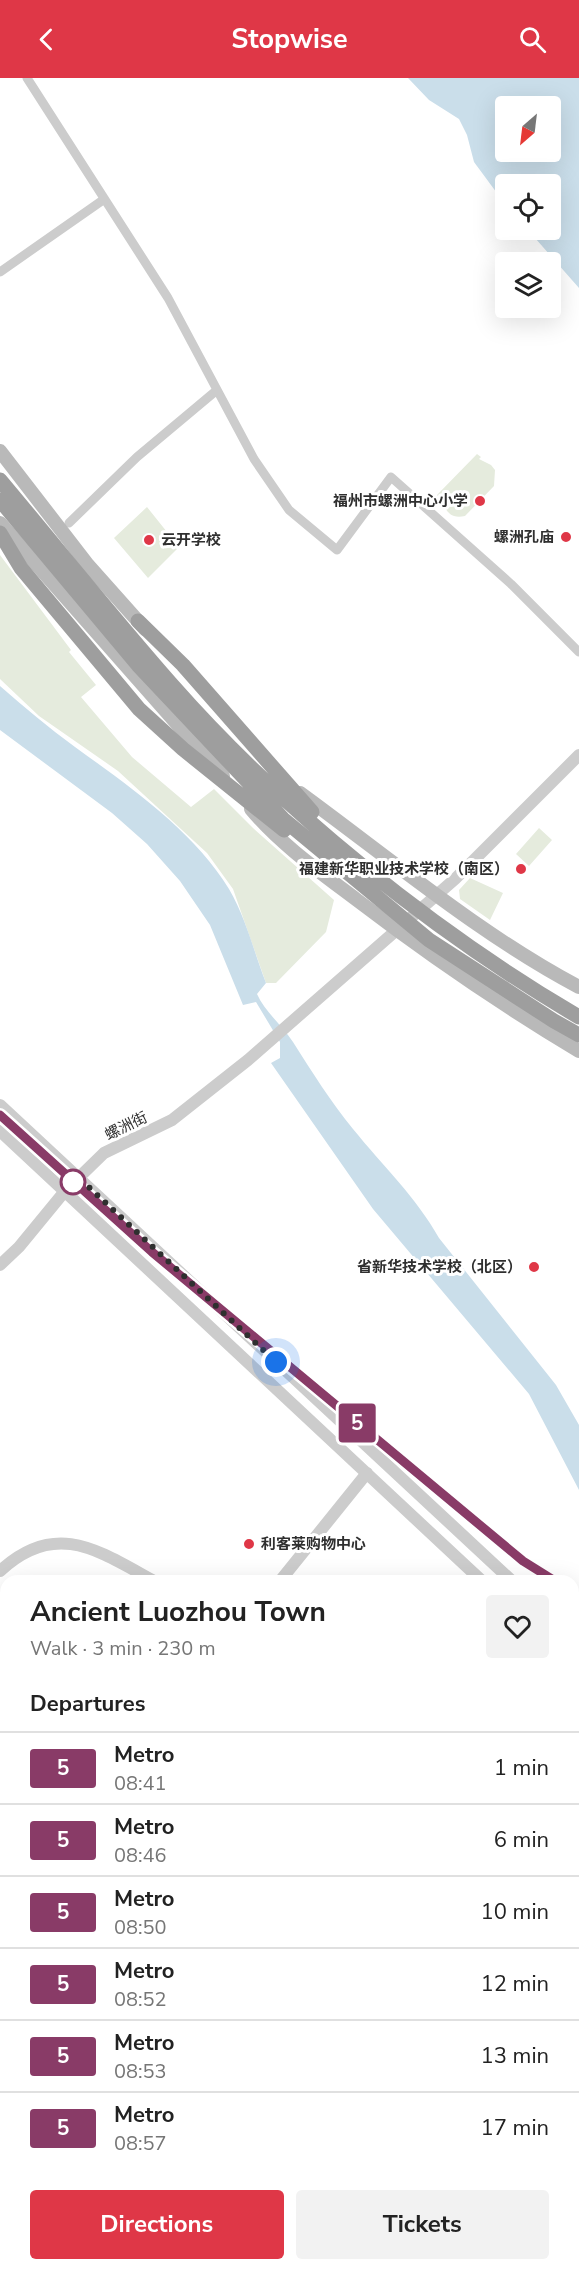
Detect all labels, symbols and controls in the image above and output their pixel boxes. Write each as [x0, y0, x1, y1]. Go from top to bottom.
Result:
text: Stopwise [231, 21, 348, 58]
icon: back [30, 23, 63, 56]
icon: search [516, 23, 549, 56]
north arrow [495, 96, 561, 162]
map controls [495, 96, 561, 318]
button: locate [495, 174, 561, 240]
button: layers [495, 252, 561, 318]
place label: 福州市螺洲中心小学 [333, 491, 468, 511]
marker: 福州市螺洲中心小学 [473, 494, 487, 508]
place label: 螺洲孔庙 [494, 527, 554, 547]
place label: 云开学校 [161, 530, 221, 550]
marker: 螺洲孔庙 [559, 530, 573, 544]
marker: 云开学校 [142, 533, 156, 547]
place label: 福建新华职业技术学校（南区） [299, 859, 509, 879]
marker: 福建新华职业技术学校（南区） [514, 862, 528, 876]
street label: 螺洲街 [101, 1107, 151, 1145]
unlabelled marker [60, 1169, 86, 1195]
place label: 省新华技术学校（北区） [357, 1257, 522, 1277]
marker: 省新华技术学校（北区） [527, 1260, 541, 1274]
your location [261, 1347, 291, 1377]
line badge: 5 [338, 1404, 376, 1442]
text: 5 [351, 1409, 363, 1437]
place label: 利客莱购物中心 [261, 1534, 366, 1554]
marker: 利客莱购物中心 [242, 1537, 256, 1551]
text: Ancient Luozhou Town [30, 1593, 326, 1631]
button: heart [486, 1595, 549, 1658]
text: Walk · 3 min · 230 m [30, 1635, 216, 1662]
text: Departures [30, 1689, 145, 1719]
text: Metro [114, 1740, 175, 1770]
text: 1 min [494, 1753, 549, 1783]
text: 5 [57, 1754, 69, 1782]
text: 08:41 [114, 1770, 167, 1797]
text: Metro [114, 1812, 175, 1842]
text: 6 min [494, 1825, 549, 1855]
text: 5 [57, 1826, 69, 1854]
text: 08:46 [114, 1842, 167, 1869]
text: Metro [114, 1884, 175, 1914]
text: 10 min [481, 1897, 549, 1927]
text: 5 [57, 1898, 69, 1926]
text: 08:50 [114, 1914, 167, 1941]
text: Metro [114, 1956, 175, 1986]
text: 12 min [481, 1969, 549, 1999]
text: 5 [57, 1970, 69, 1998]
text: 08:52 [114, 1986, 167, 2013]
text: Metro [114, 2028, 175, 2058]
text: 13 min [481, 2041, 549, 2071]
text: 5 [57, 2042, 69, 2070]
text: 08:53 [114, 2058, 167, 2085]
text: Metro [114, 2100, 175, 2130]
text: 17 min [481, 2113, 549, 2143]
text: 5 [57, 2114, 69, 2142]
text: 08:57 [114, 2130, 167, 2157]
button: Directions [30, 2190, 284, 2259]
button: Tickets [296, 2190, 549, 2259]

